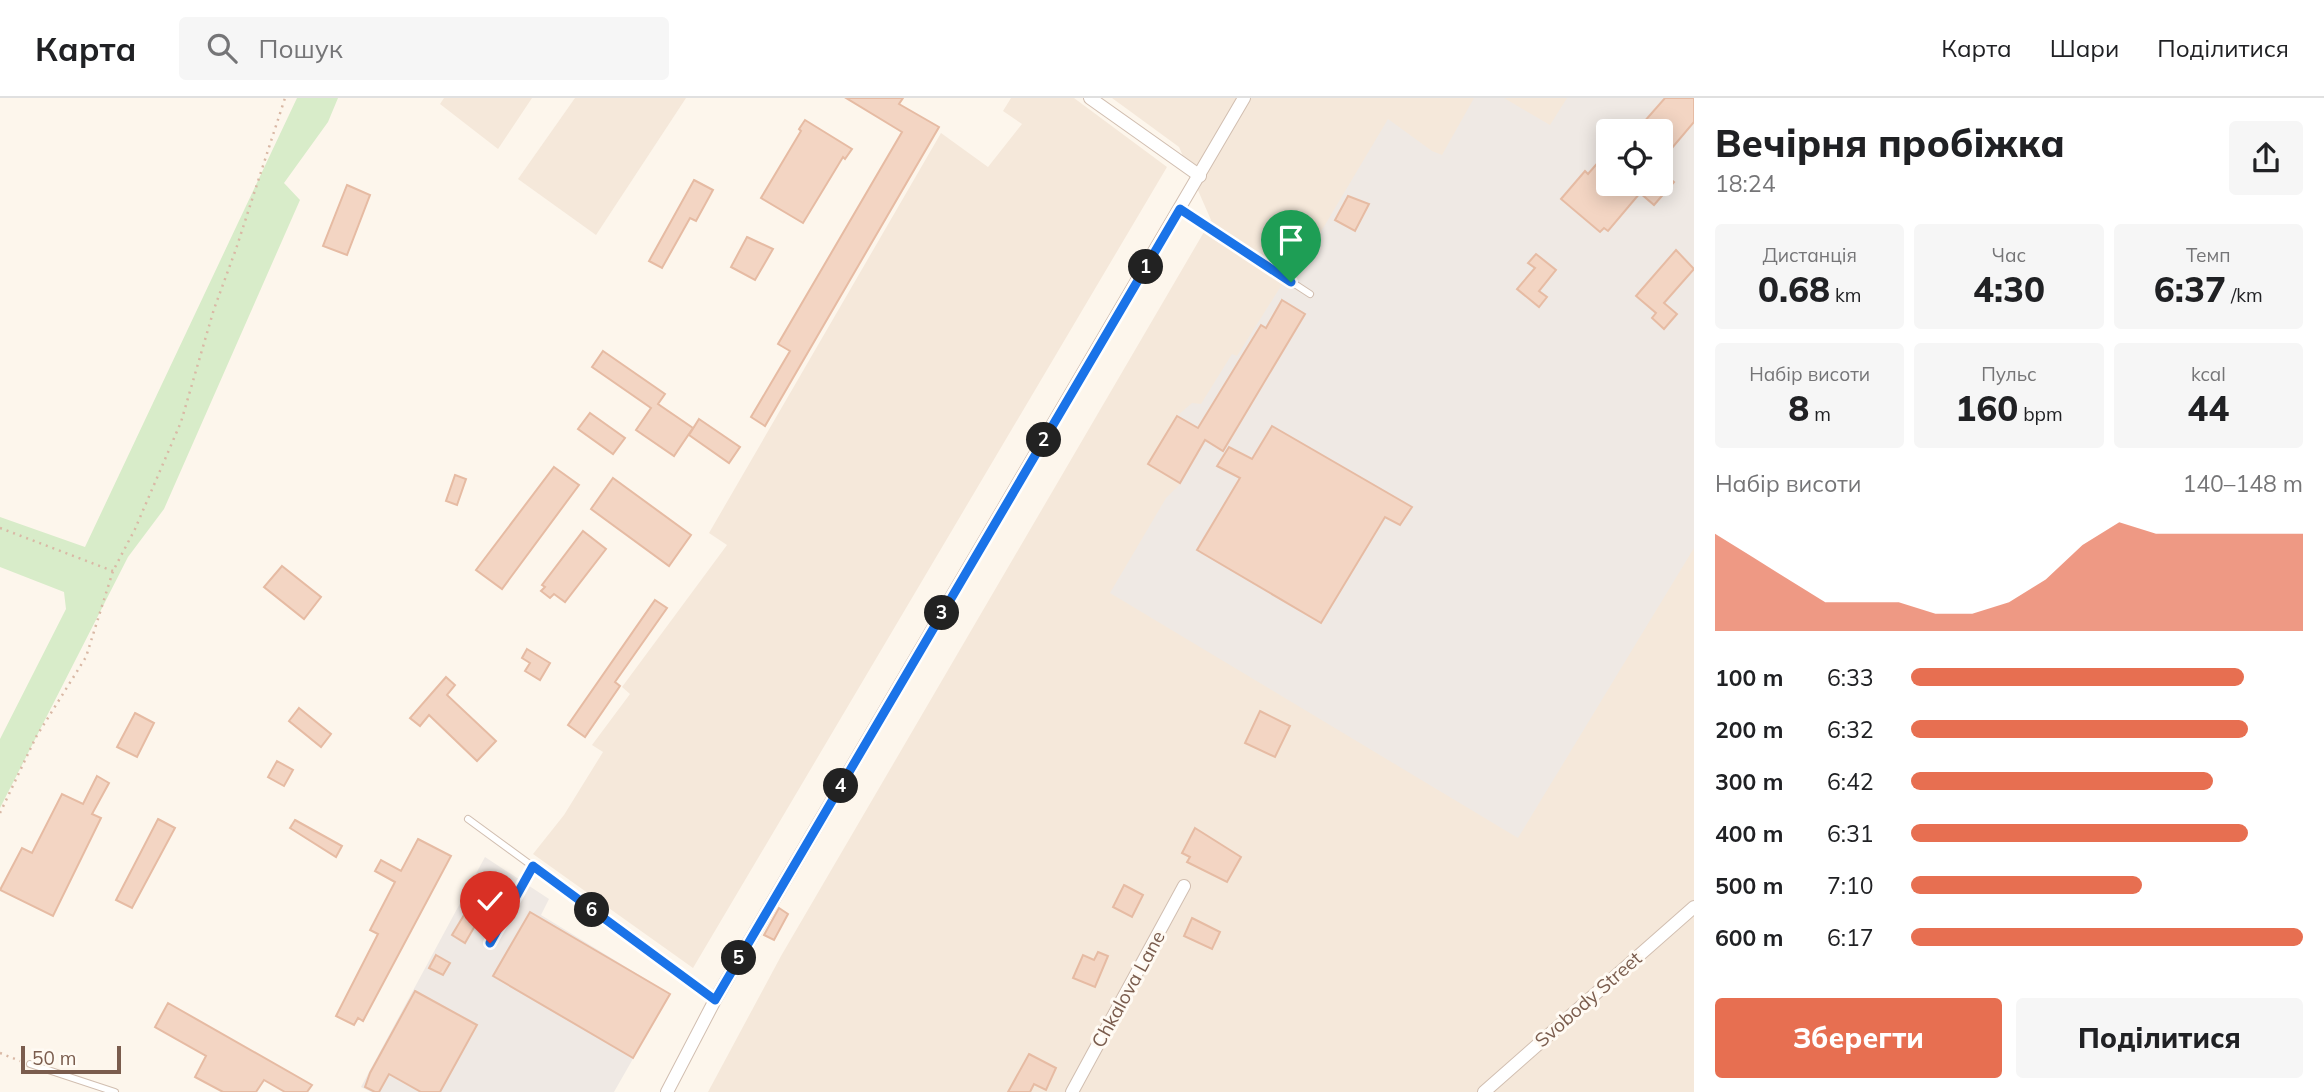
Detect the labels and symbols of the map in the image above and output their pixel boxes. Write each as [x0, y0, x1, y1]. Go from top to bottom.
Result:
pin [1261, 210, 1321, 282]
pin: 1 [1128, 250, 1164, 284]
pin: 2 [1026, 422, 1062, 458]
pin: 3 [925, 596, 960, 630]
pin: 4 [824, 768, 858, 804]
pin [460, 871, 520, 943]
pin: 6 [574, 892, 610, 928]
street label: Chkalova Lane [1086, 926, 1170, 1052]
pin: 5 [722, 940, 756, 976]
street label: Svobody Street [1530, 946, 1647, 1052]
scale bar [21, 1043, 121, 1075]

